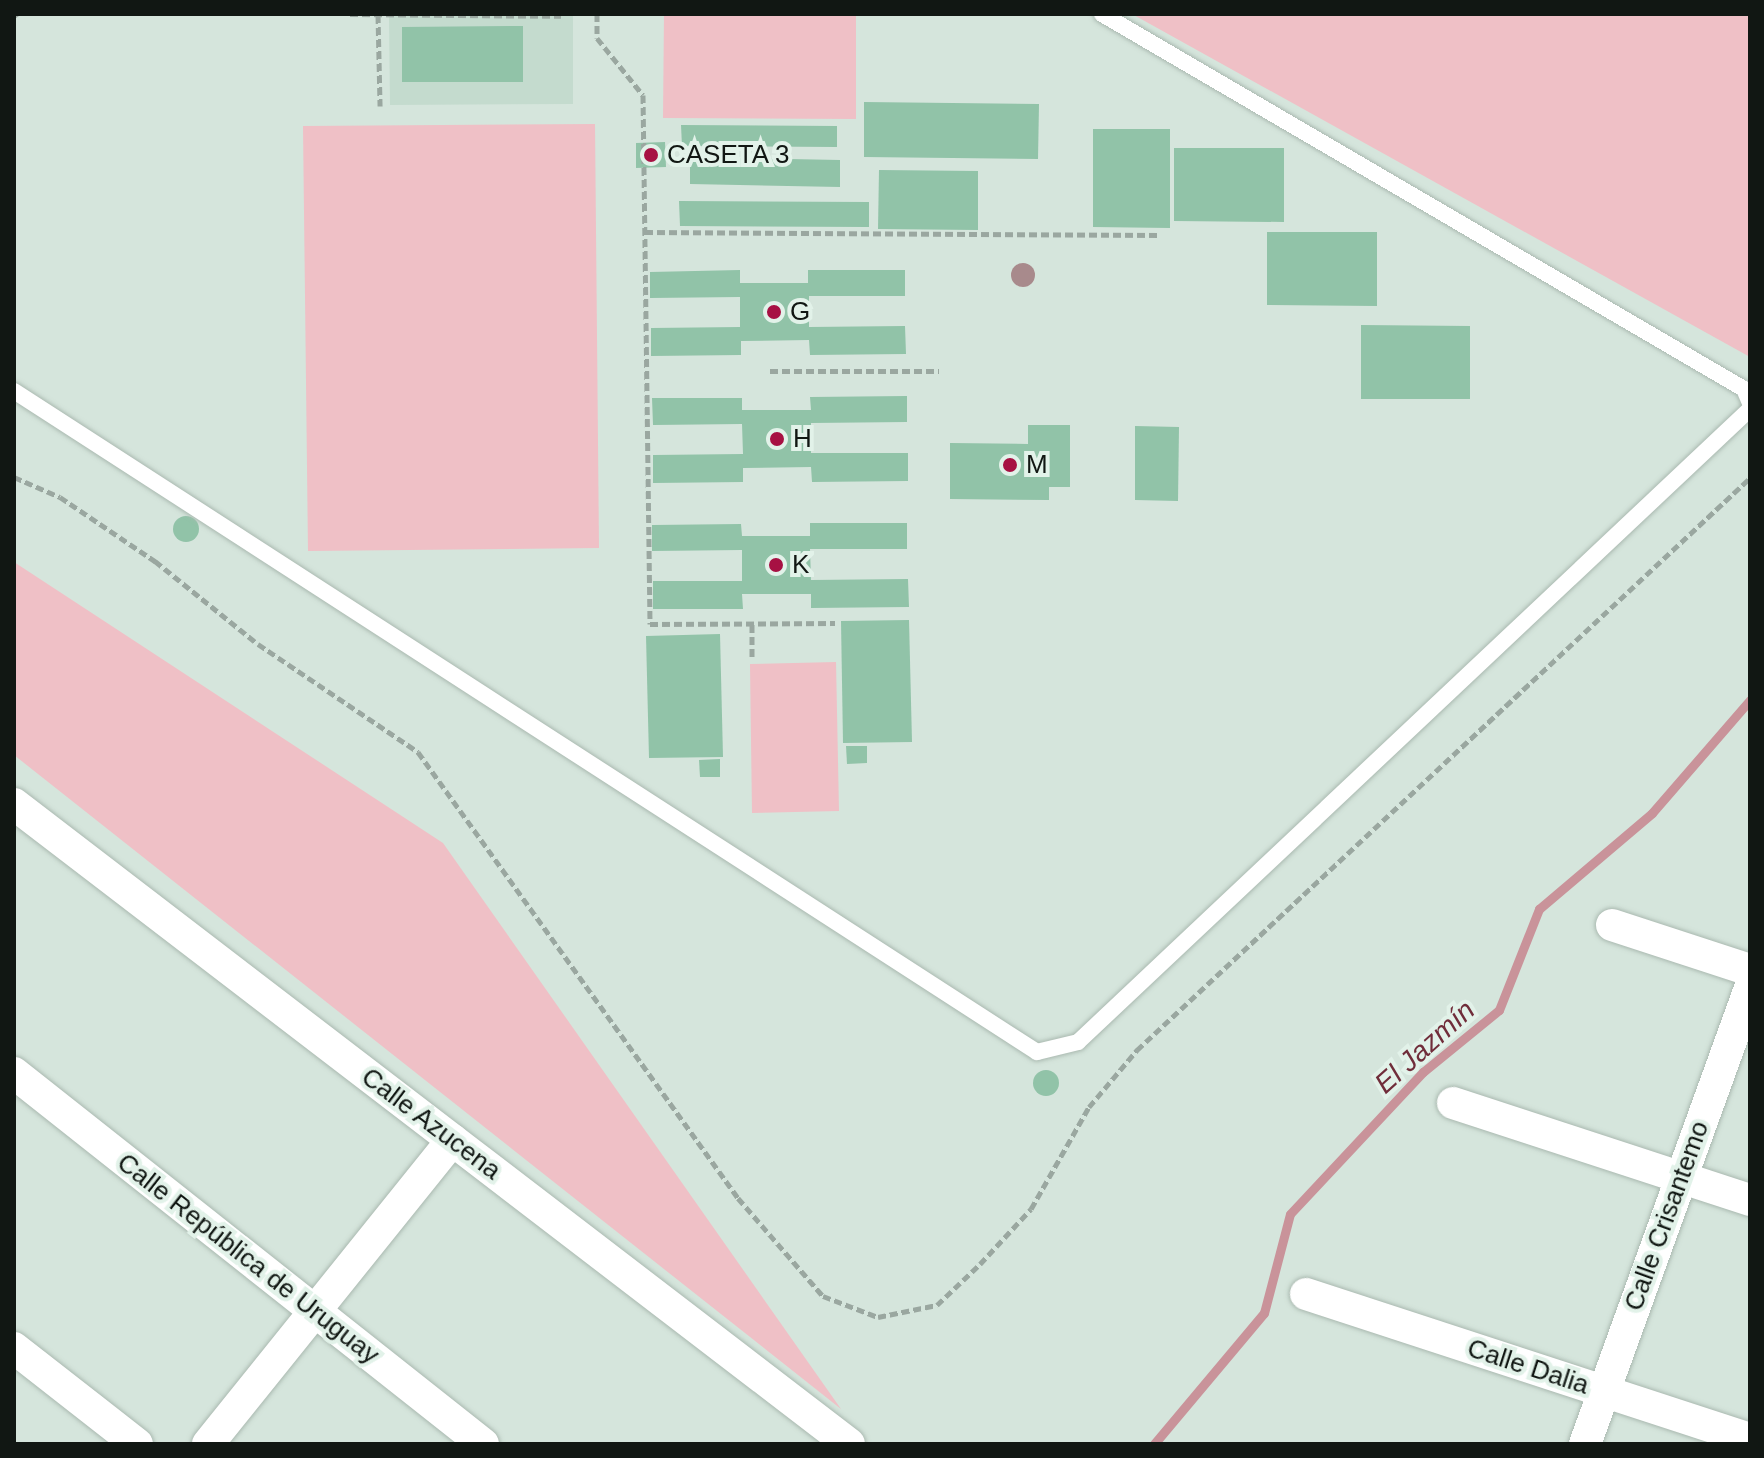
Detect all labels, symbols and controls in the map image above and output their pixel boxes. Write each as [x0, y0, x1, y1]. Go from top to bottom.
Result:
place label: CASETA 3 [667, 139, 791, 171]
marker: CASETA 3 [642, 146, 660, 164]
place label: G [790, 296, 810, 328]
marker: G [765, 303, 783, 321]
place label: H [793, 423, 812, 455]
marker: H [768, 430, 786, 448]
place label: M [1026, 449, 1048, 481]
marker: M [1001, 456, 1019, 474]
place label: K [792, 549, 809, 581]
marker: K [767, 556, 785, 574]
water label: El Jazmín [1368, 993, 1482, 1101]
street label: Calle Azucena [355, 1061, 507, 1187]
street label: Calle Crisantemo [1618, 1117, 1716, 1315]
street label: Calle República de Uruguay [111, 1147, 385, 1371]
street label: Calle Dalia [1463, 1333, 1593, 1401]

